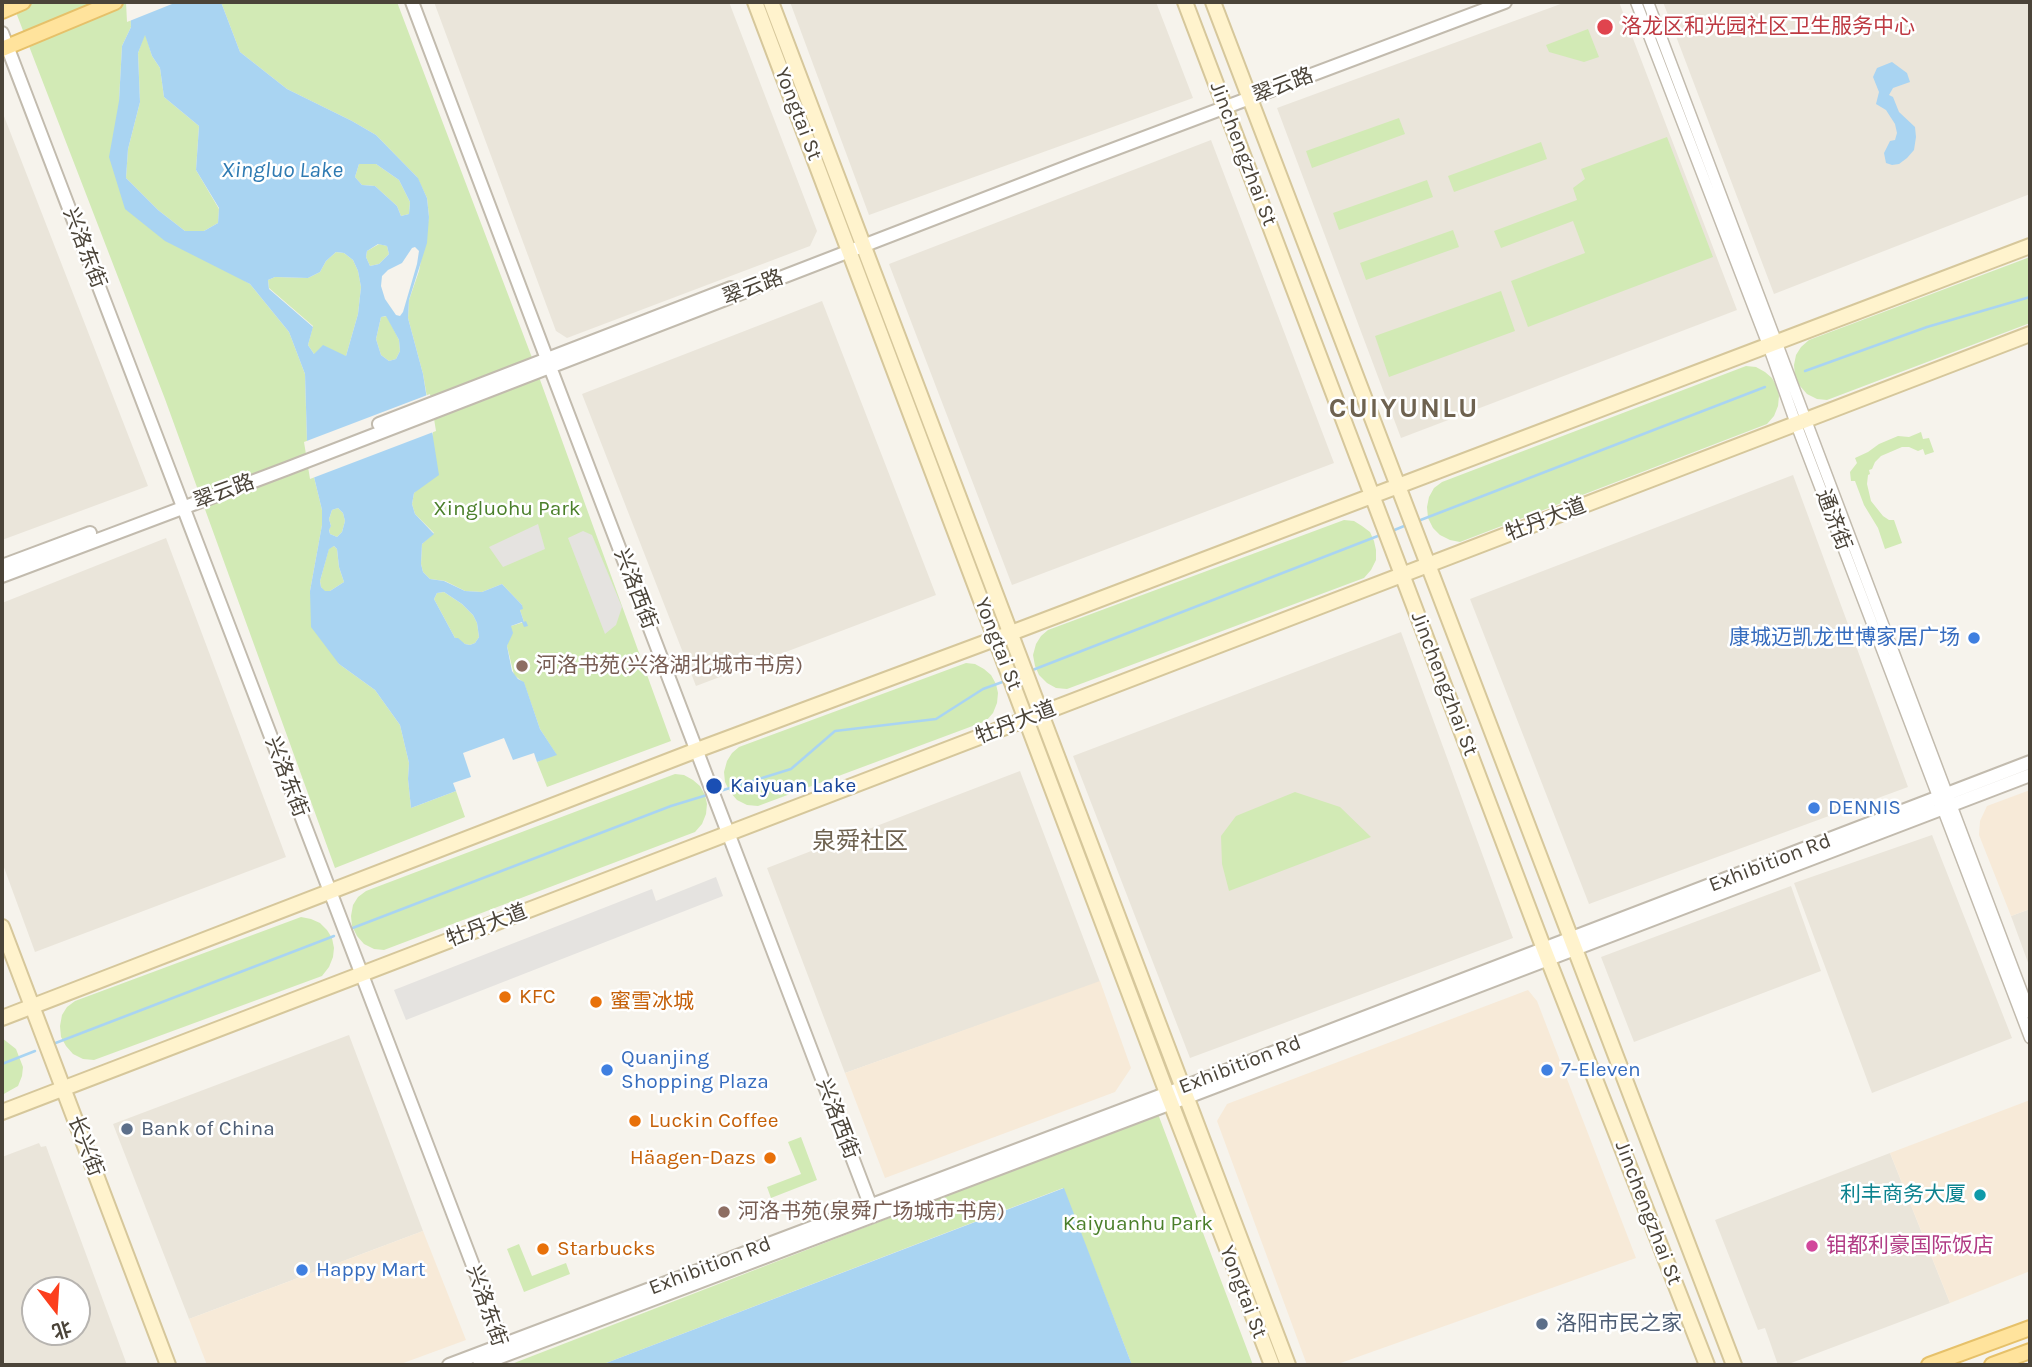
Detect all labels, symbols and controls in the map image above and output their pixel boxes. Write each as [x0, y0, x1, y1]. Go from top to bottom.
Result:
place label: 洛龙区和光园社区卫生服务中心 [1621, 14, 1915, 40]
marker: 洛龙区和光园社区卫生服务中心 [1595, 17, 1615, 37]
street label: 翠云路 [1249, 63, 1317, 109]
street label: Yongtai St [769, 64, 827, 164]
street label: Jinchengzhai St [1204, 78, 1282, 230]
water label: Xingluo Lake [221, 156, 343, 184]
street label: 兴洛东街 [57, 204, 111, 292]
street label: 翠云路 [719, 265, 787, 311]
district label: CUIYUNLU [1330, 392, 1478, 426]
street label: 翠云路 [190, 469, 258, 515]
street label: 通济街 [1810, 486, 1856, 554]
street label: 牡丹大道 [1502, 493, 1590, 547]
park label: Xingluohu Park [433, 496, 581, 522]
street label: 兴洛西街 [608, 545, 662, 633]
street label: Yongtai St [969, 594, 1027, 694]
street label: Jinchengzhai St [1405, 608, 1483, 760]
place label: 康城迈凯龙世博家居广场 [1729, 625, 1960, 651]
marker: 康城迈凯龙世博家居广场 [1966, 630, 1982, 646]
place label: 河洛书苑(兴洛湖北城市书房) [536, 653, 803, 679]
marker: 河洛书苑(兴洛湖北城市书房) [514, 658, 530, 674]
street label: 牡丹大道 [972, 696, 1060, 750]
street label: 兴洛东街 [259, 733, 313, 821]
place label: Kaiyuan Lake [730, 773, 856, 799]
marker: Kaiyuan Lake [704, 776, 724, 796]
place label: DENNIS [1828, 795, 1901, 821]
marker: DENNIS [1806, 800, 1822, 816]
district label: 泉舜社区 [812, 828, 908, 856]
street label: Exhibition Rd [1705, 828, 1835, 898]
street label: 牡丹大道 [443, 899, 531, 953]
place label: KFC [519, 984, 556, 1010]
marker: KFC [497, 989, 513, 1005]
place label: 蜜雪冰城 [610, 989, 694, 1015]
marker: 蜜雪冰城 [588, 994, 604, 1010]
street label: Exhibition Rd [1175, 1030, 1305, 1100]
place label: Quanjing Shopping Plaza [621, 1045, 769, 1095]
place label: 7-Eleven [1561, 1057, 1641, 1083]
marker: Quanjing Shopping Plaza [599, 1062, 615, 1078]
marker: 7-Eleven [1539, 1062, 1555, 1078]
street label: 兴洛西街 [810, 1075, 864, 1163]
place label: Luckin Coffee [649, 1108, 778, 1134]
street label: 长兴街 [62, 1112, 108, 1180]
marker: Luckin Coffee [627, 1113, 643, 1129]
place label: Bank of China [141, 1116, 275, 1142]
marker: Bank of China [119, 1121, 135, 1137]
street label: Jinchengzhai St [1609, 1137, 1687, 1289]
place label: Häagen-Dazs [630, 1145, 756, 1171]
marker: Häagen-Dazs [762, 1150, 778, 1166]
place label: 利丰商务大厦 [1840, 1182, 1966, 1208]
marker: 利丰商务大厦 [1972, 1187, 1988, 1203]
place label: 河洛书苑(泉舜广场城市书房) [738, 1199, 1005, 1225]
marker: 河洛书苑(泉舜广场城市书房) [716, 1204, 732, 1220]
park label: Kaiyuanhu Park [1063, 1211, 1213, 1237]
street label: Exhibition Rd [645, 1231, 775, 1301]
place label: 钼都利豪国际饭店 [1826, 1233, 1994, 1259]
place label: Starbucks [557, 1236, 656, 1262]
marker: 钼都利豪国际饭店 [1804, 1238, 1820, 1254]
marker: Starbucks [535, 1241, 551, 1257]
street label: Yongtai St [1214, 1242, 1272, 1342]
place label: Happy Mart [316, 1257, 426, 1283]
marker: Happy Mart [294, 1262, 310, 1278]
street label: 兴洛东街 [460, 1262, 512, 1350]
north arrow [21, 1276, 91, 1346]
place label: 洛阳市民之家 [1556, 1311, 1682, 1337]
text: 北 [49, 1316, 74, 1342]
marker: 洛阳市民之家 [1534, 1316, 1550, 1332]

